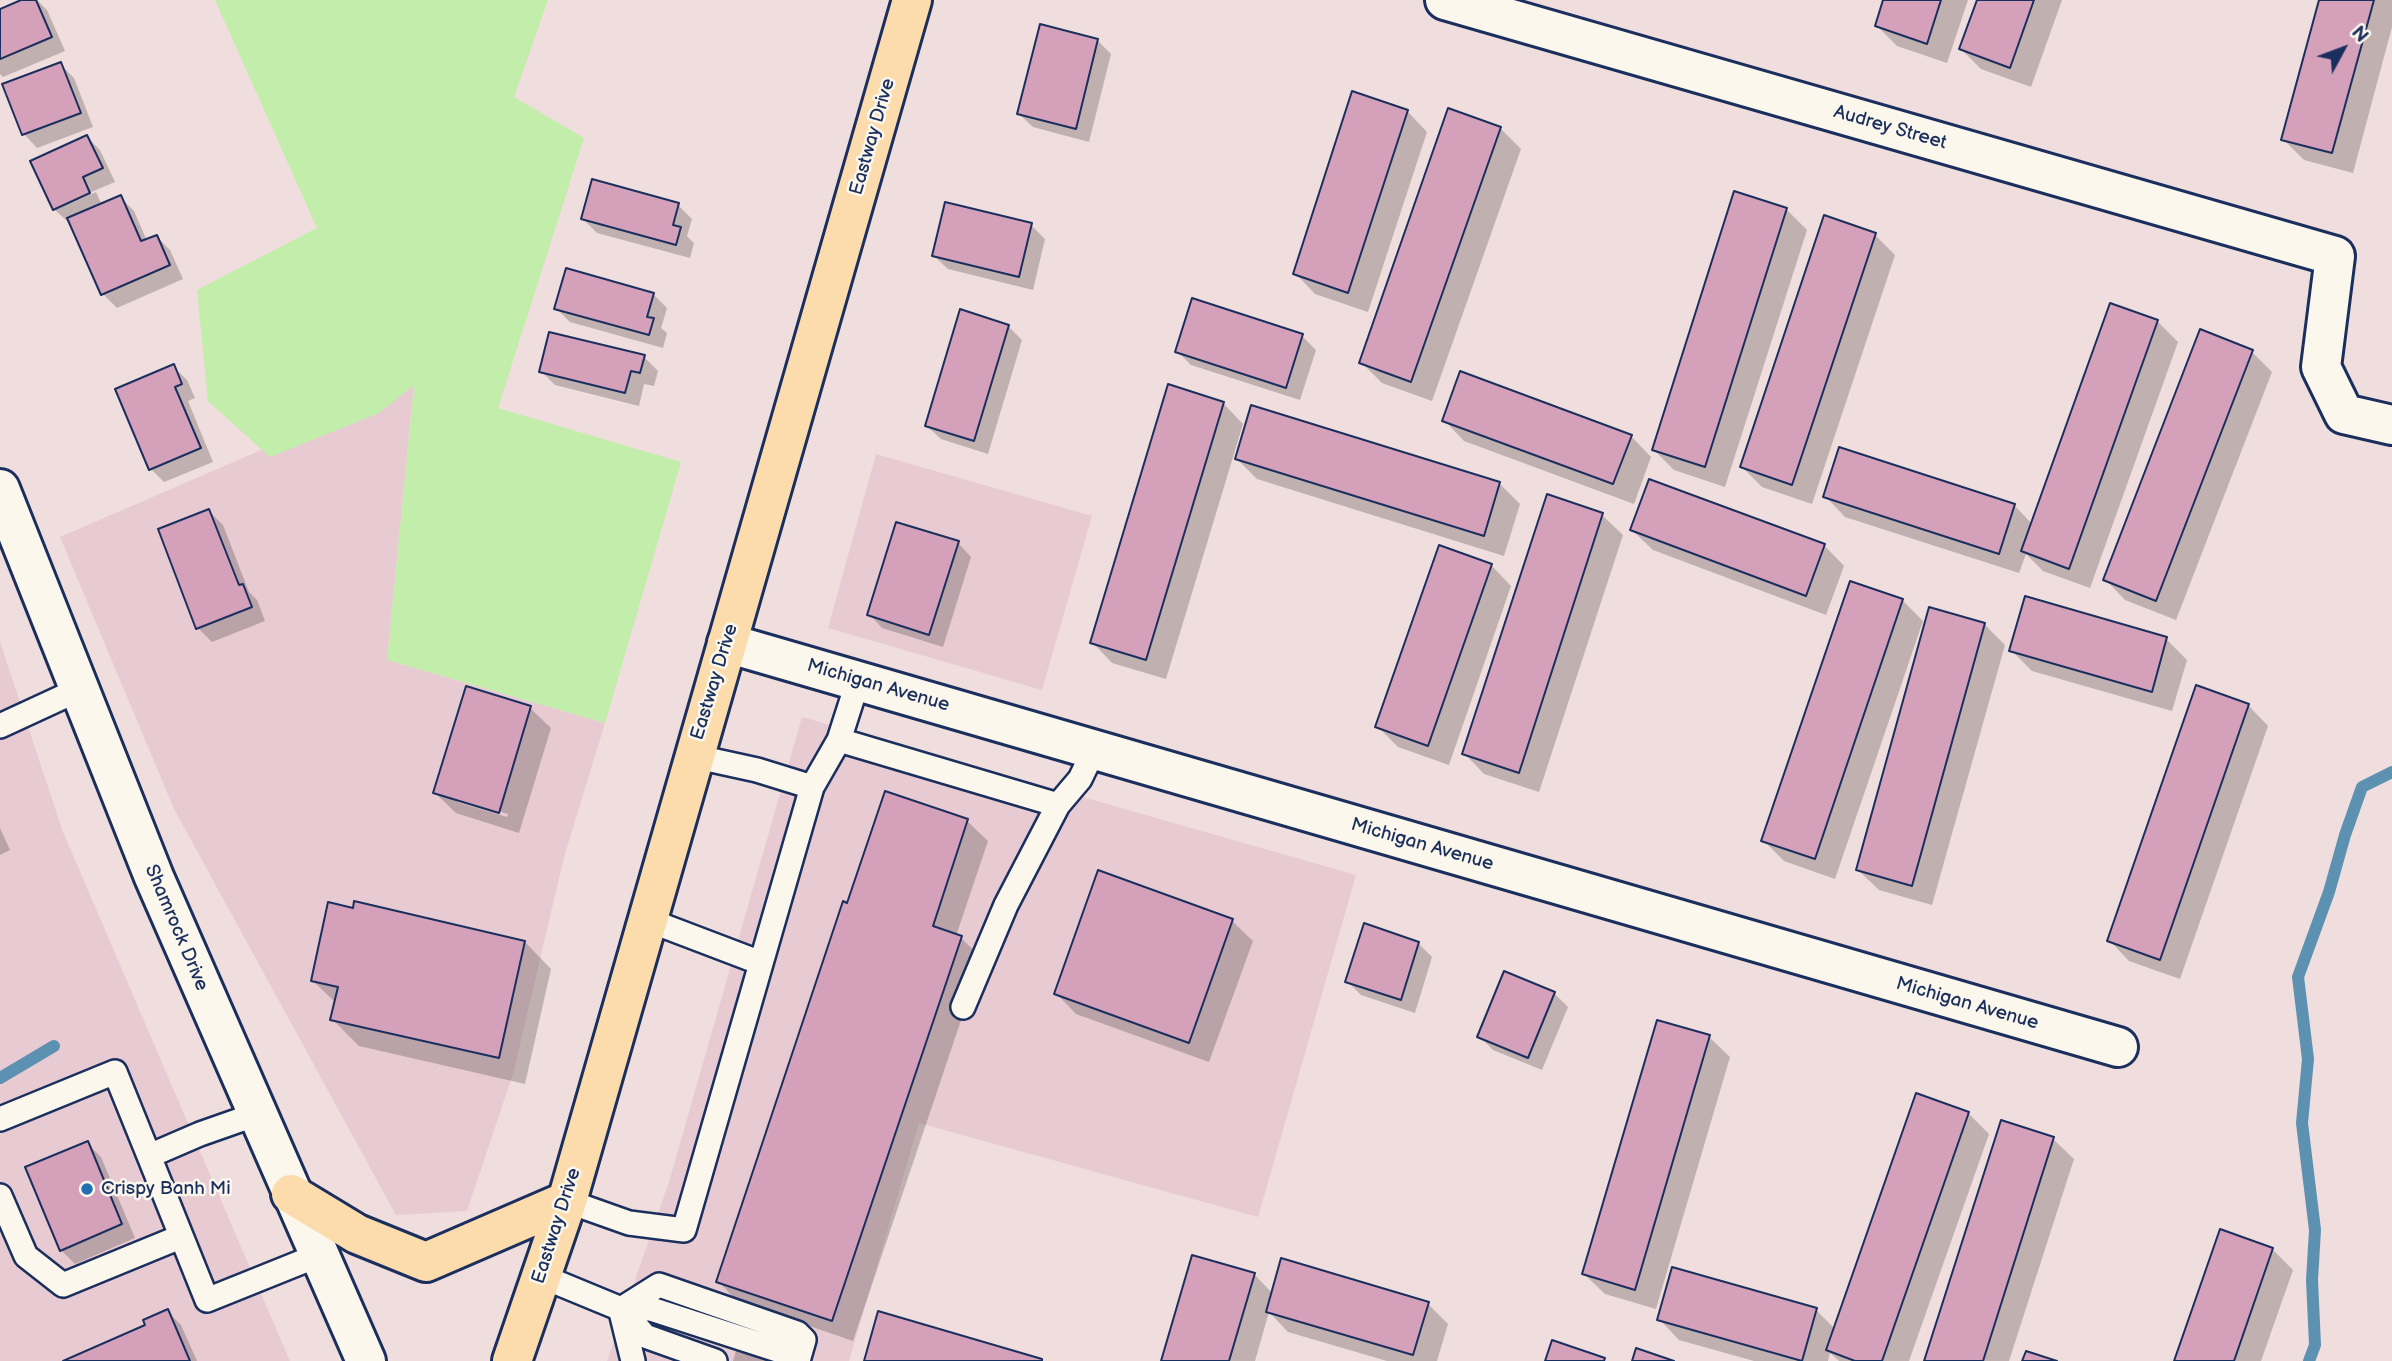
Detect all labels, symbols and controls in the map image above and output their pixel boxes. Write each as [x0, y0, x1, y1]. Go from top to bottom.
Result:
north arrow [2308, 14, 2378, 84]
text: N [2346, 22, 2373, 48]
street label: Eastway Drive [845, 76, 901, 198]
street label: Audrey Street [1831, 101, 1949, 155]
street label: Eastway Drive [687, 621, 743, 743]
street label: Michigan Avenue [804, 655, 952, 717]
street label: Michigan Avenue [1348, 814, 1496, 876]
street label: Shamrock Drive [139, 861, 213, 995]
street label: Michigan Avenue [1893, 973, 2041, 1035]
street label: Eastway Drive [528, 1165, 586, 1287]
place label: Crispy Banh Mi [101, 1178, 231, 1200]
marker: Crispy Banh Mi [79, 1181, 95, 1197]

